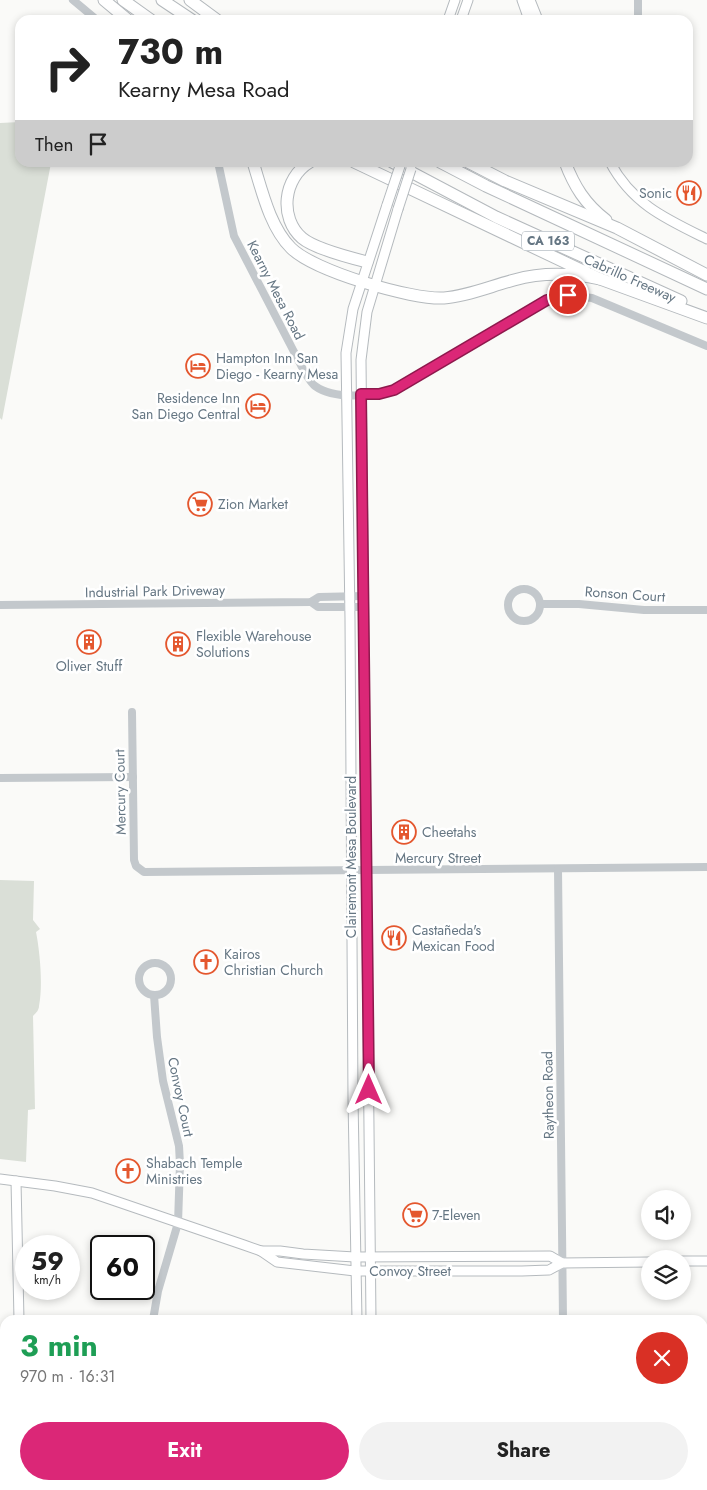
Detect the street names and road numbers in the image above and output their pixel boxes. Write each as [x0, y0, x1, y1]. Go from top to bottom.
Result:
road number: CA 163 [522, 232, 574, 250]
street label: Kearny Mesa Road [242, 237, 310, 343]
street label: Cabrillo Freeway [581, 249, 680, 308]
street label: Industrial Park Driveway [85, 580, 226, 602]
street label: Ronson Court [584, 581, 666, 607]
street label: Mercury Court [109, 748, 131, 835]
street label: Clairemont Mesa Boulevard [341, 776, 361, 938]
street label: Mercury Street [395, 848, 482, 868]
street label: Raytheon Road [537, 1051, 559, 1139]
street label: Convoy Court [163, 1055, 199, 1139]
street label: Convoy Street [369, 1261, 451, 1281]

